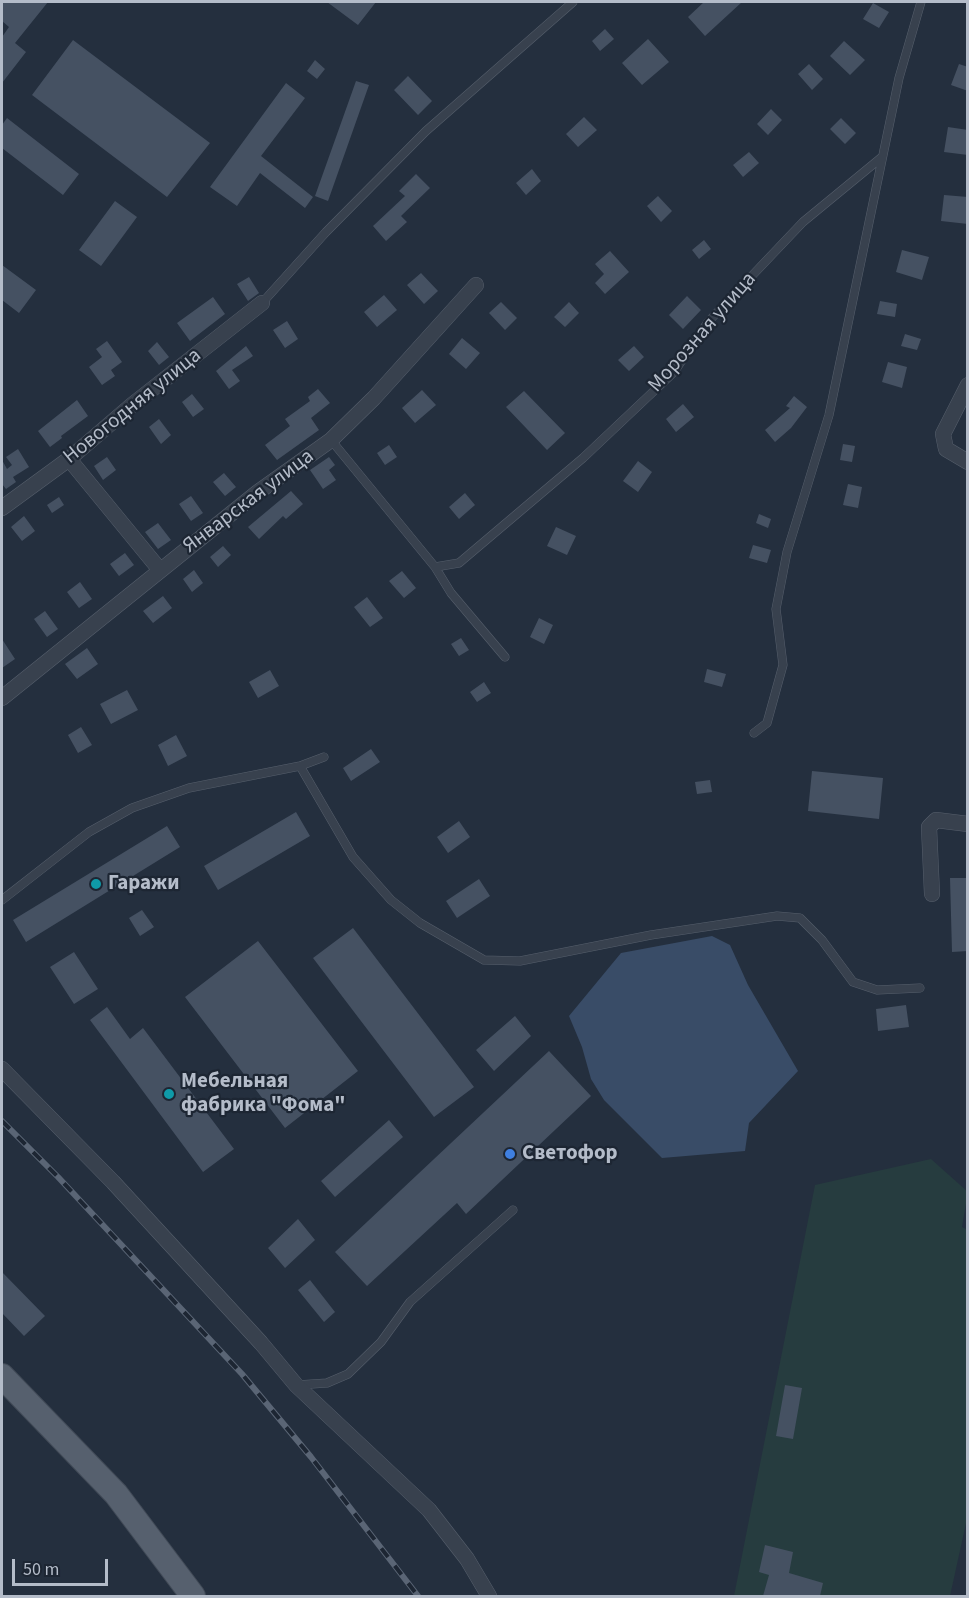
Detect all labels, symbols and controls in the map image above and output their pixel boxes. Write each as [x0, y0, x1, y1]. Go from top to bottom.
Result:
street label: Морозная улица [644, 268, 762, 398]
street label: Новогодняя улица [59, 344, 207, 470]
street label: Январская улица [179, 445, 319, 559]
place label: Гаражи [108, 871, 179, 897]
marker: Гаражи [89, 877, 103, 891]
place label: Мебельная фабрика "Фома" [181, 1069, 346, 1119]
marker: Мебельная фабрика "Фома" [162, 1087, 176, 1101]
place label: Светофор [522, 1141, 618, 1167]
marker: Светофор [503, 1147, 517, 1161]
scale bar [15, 1547, 111, 1585]
text: 50 m [23, 1557, 59, 1582]

